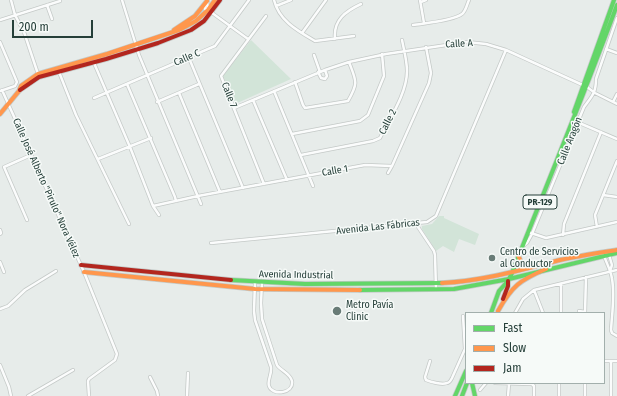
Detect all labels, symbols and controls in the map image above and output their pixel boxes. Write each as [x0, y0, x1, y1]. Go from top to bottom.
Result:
scale bar [14, 12, 95, 38]
text: 200 m [19, 20, 49, 34]
street label: Calle A [445, 37, 473, 51]
street label: Calle C [172, 47, 202, 69]
street label: Calle 7 [219, 81, 239, 109]
street label: Calle 2 [377, 107, 399, 137]
street label: Calle Aragón [555, 115, 585, 167]
street label: Calle José Alberto "Pirulo" Nora Vélez [10, 116, 82, 260]
street label: Calle 1 [321, 163, 349, 179]
road number: PR-129 [523, 195, 557, 209]
street label: Avenida Las Fábricas [336, 217, 420, 237]
place label: Centro de Servicios al Conductor [500, 246, 579, 270]
marker: Centro de Servicios al Conductor [487, 253, 497, 263]
street label: Avenida Industrial [259, 268, 333, 282]
place label: Metro Pavía Clinic [346, 299, 393, 322]
marker: Metro Pavía Clinic [331, 305, 343, 317]
legend [465, 312, 605, 384]
text: Fast [503, 321, 522, 335]
text: Slow [503, 341, 526, 355]
text: Jam [503, 361, 521, 375]

